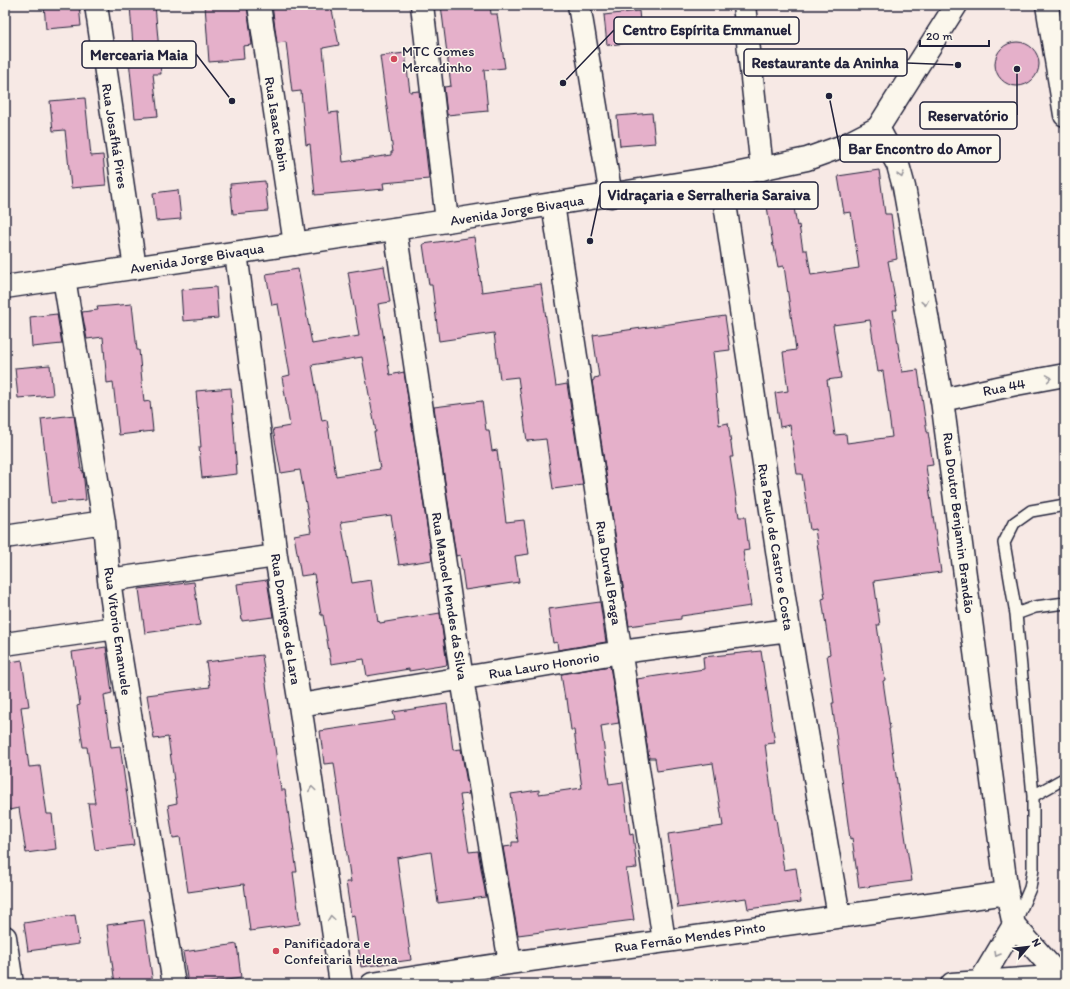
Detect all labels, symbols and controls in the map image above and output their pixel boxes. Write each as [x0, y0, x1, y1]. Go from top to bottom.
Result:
callout: Centro Espírita Emmanuel [614, 17, 799, 44]
text: Centro Espírita Emmanuel [622, 21, 792, 40]
scale bar [920, 22, 989, 48]
text: 20 m [926, 29, 953, 43]
callout: Mercearia Maia [82, 41, 196, 68]
place label: MTC Gomes Mercadinho [402, 43, 475, 76]
text: Mercearia Maia [90, 46, 189, 64]
callout: Restaurante da Aninha [744, 49, 907, 76]
marker: MTC Gomes Mercadinho [389, 54, 399, 64]
text: Restaurante da Aninha [751, 54, 899, 72]
street label: Rua Isaac Rabin [261, 75, 292, 173]
street label: Rua Josafhá Pires [98, 82, 131, 190]
callout: Reservatório [920, 102, 1017, 129]
text: Reservatório [928, 107, 1009, 125]
callout: Bar Encontro do Amor [840, 135, 1000, 162]
text: Bar Encontro do Amor [848, 140, 993, 158]
one-way arrow [896, 172, 905, 179]
callout: Vidraçaria e Serralheria Saraiva [600, 182, 818, 209]
text: Vidraçaria e Serralheria Saraiva [608, 186, 811, 205]
street label: Avenida Jorge Bivaqua [449, 191, 586, 229]
street label: Avenida Jorge Bivaqua [129, 239, 266, 277]
one-way arrow [920, 300, 929, 306]
one-way arrow [1046, 374, 1052, 383]
street label: Rua 44 [981, 375, 1027, 400]
street label: Rua Doutor Benjamin Brandão [939, 431, 978, 615]
street label: Rua Paulo de Castro e Costa [754, 462, 797, 632]
street label: Rua Manoel Mendes da Silva [428, 511, 471, 682]
street label: Rua Durval Braga [592, 520, 625, 627]
street label: Rua Domingos de Lara [267, 552, 304, 686]
street label: Rua Vitorio Emanuele [100, 566, 135, 697]
street label: Rua Lauro Honorio [488, 648, 601, 683]
one-way arrow [308, 786, 317, 792]
one-way arrow [327, 915, 336, 921]
street label: Rua Fernão Mendes Pinto [614, 918, 767, 957]
north arrow [1008, 927, 1048, 967]
place label: Panificadora e Confeitaria Helena [284, 935, 399, 968]
text: N [1029, 936, 1044, 949]
marker: Panificadora e Confeitaria Helena [271, 946, 281, 956]
one-way arrow [995, 950, 1002, 957]

